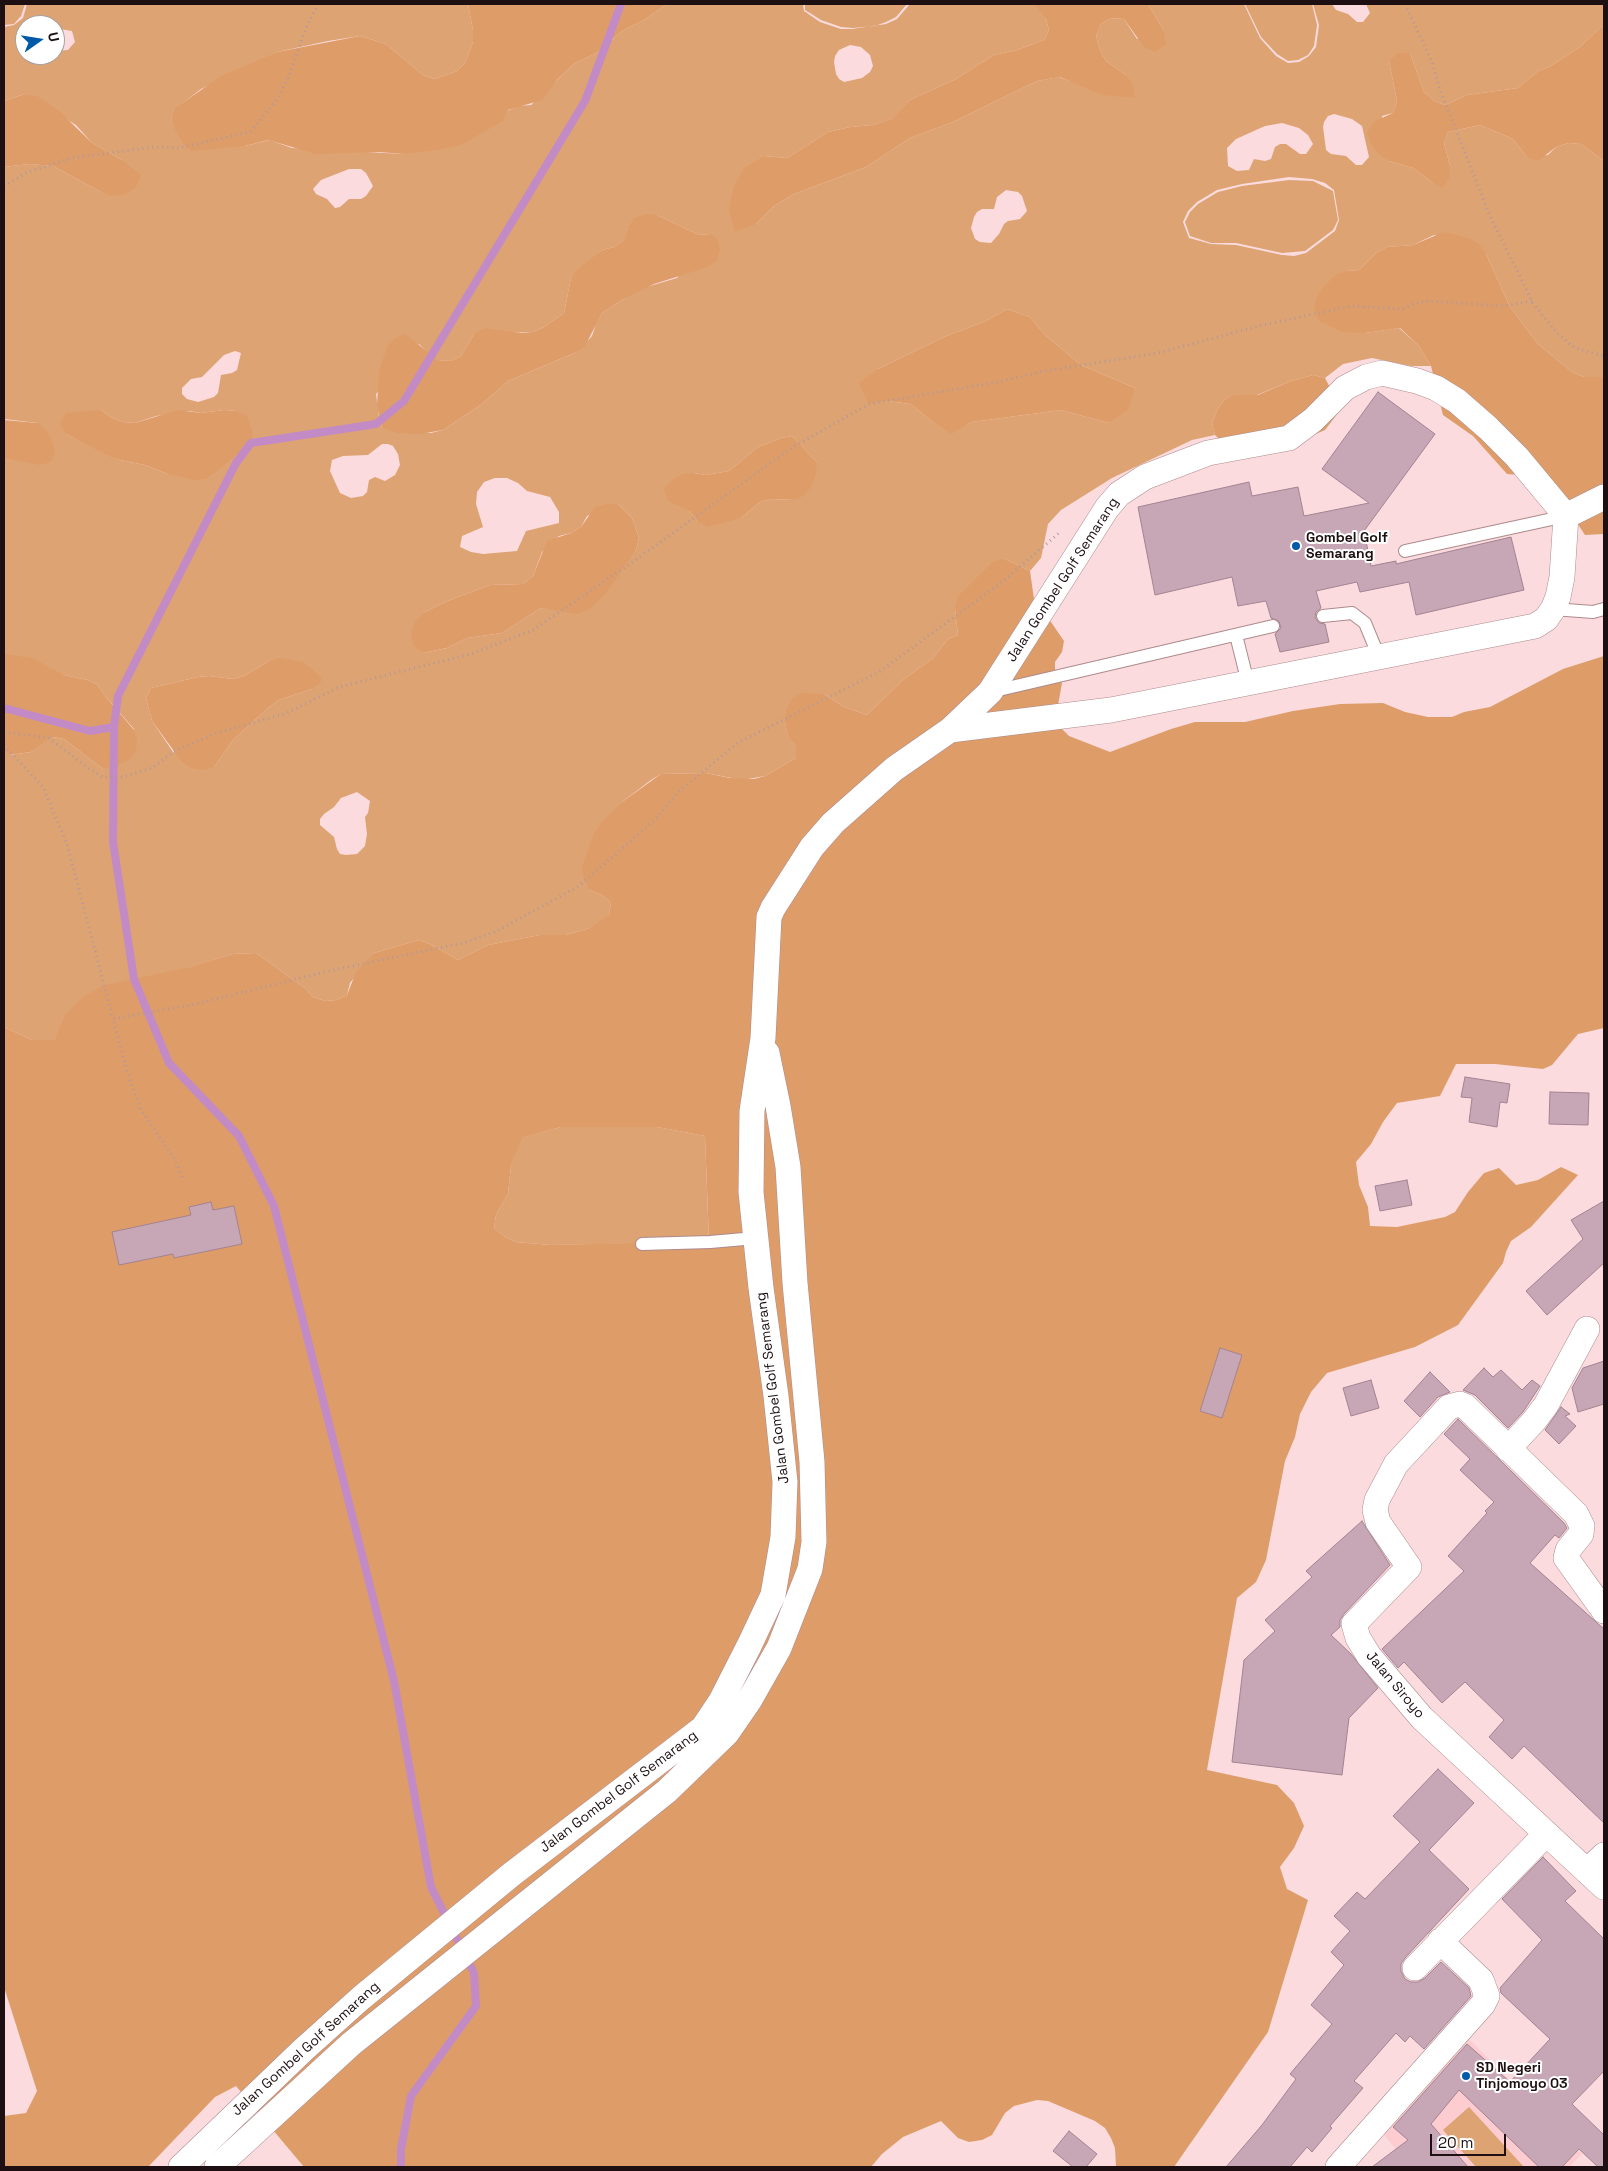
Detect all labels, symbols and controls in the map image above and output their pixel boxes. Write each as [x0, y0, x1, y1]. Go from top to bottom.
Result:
north arrow [15, 15, 65, 65]
text: U [44, 30, 63, 43]
street label: Jalan Gombel Golf Semarang [1003, 495, 1123, 665]
place label: Gombel Golf Semarang [1306, 530, 1388, 562]
marker: Gombel Golf Semarang [1290, 540, 1302, 552]
street label: Jalan Gombel Golf Semarang [753, 1291, 793, 1485]
street label: Jalan Siroyo [1362, 1648, 1428, 1722]
street label: Jalan Gombel Golf Semarang [537, 1727, 701, 1857]
street label: Jalan Gombel Golf Semarang [229, 1978, 383, 2120]
place label: SD Negeri Tinjomoyo 03 [1476, 2060, 1568, 2092]
marker: SD Negeri Tinjomoyo 03 [1460, 2070, 1472, 2082]
scale bar [1433, 2124, 1509, 2156]
text: 20 m [1438, 2133, 1473, 2152]

